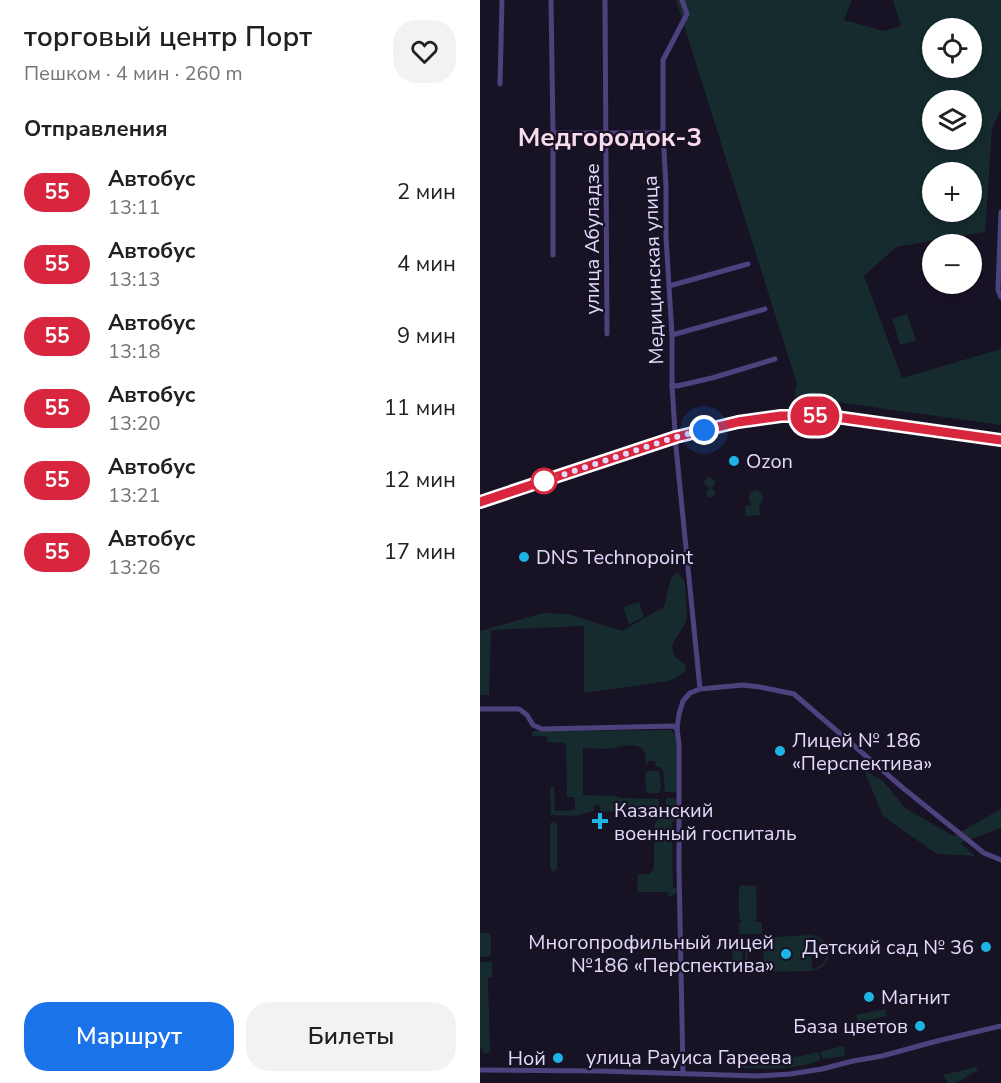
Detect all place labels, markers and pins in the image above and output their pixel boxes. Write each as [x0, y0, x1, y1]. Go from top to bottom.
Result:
place label: Ozon [746, 448, 793, 475]
marker: Ozon [727, 454, 741, 468]
unlabelled marker [531, 468, 557, 494]
place label: DNS Technopoint [536, 544, 694, 571]
marker: DNS Technopoint [517, 550, 531, 564]
place label: Лицей № 186 «Перспектива» [792, 727, 932, 777]
marker: Лицей № 186 «Перспектива» [773, 744, 787, 758]
place label: Казанский военный госпиталь [614, 797, 797, 847]
marker: Казанский военный госпиталь [591, 812, 609, 830]
place label: Многопрофильный лицей №186 «Перспектива» [528, 929, 774, 979]
place label: Детский сад № 36 [802, 934, 974, 961]
marker: Детский сад № 36 [979, 940, 993, 954]
marker: Многопрофильный лицей №186 «Перспектива» [779, 947, 793, 961]
place label: Магнит [881, 984, 950, 1011]
marker: Магнит [862, 990, 876, 1004]
place label: База цветов [793, 1013, 908, 1040]
marker: База цветов [913, 1019, 927, 1033]
place label: Ной [508, 1045, 546, 1072]
marker: Ной [551, 1051, 565, 1065]

